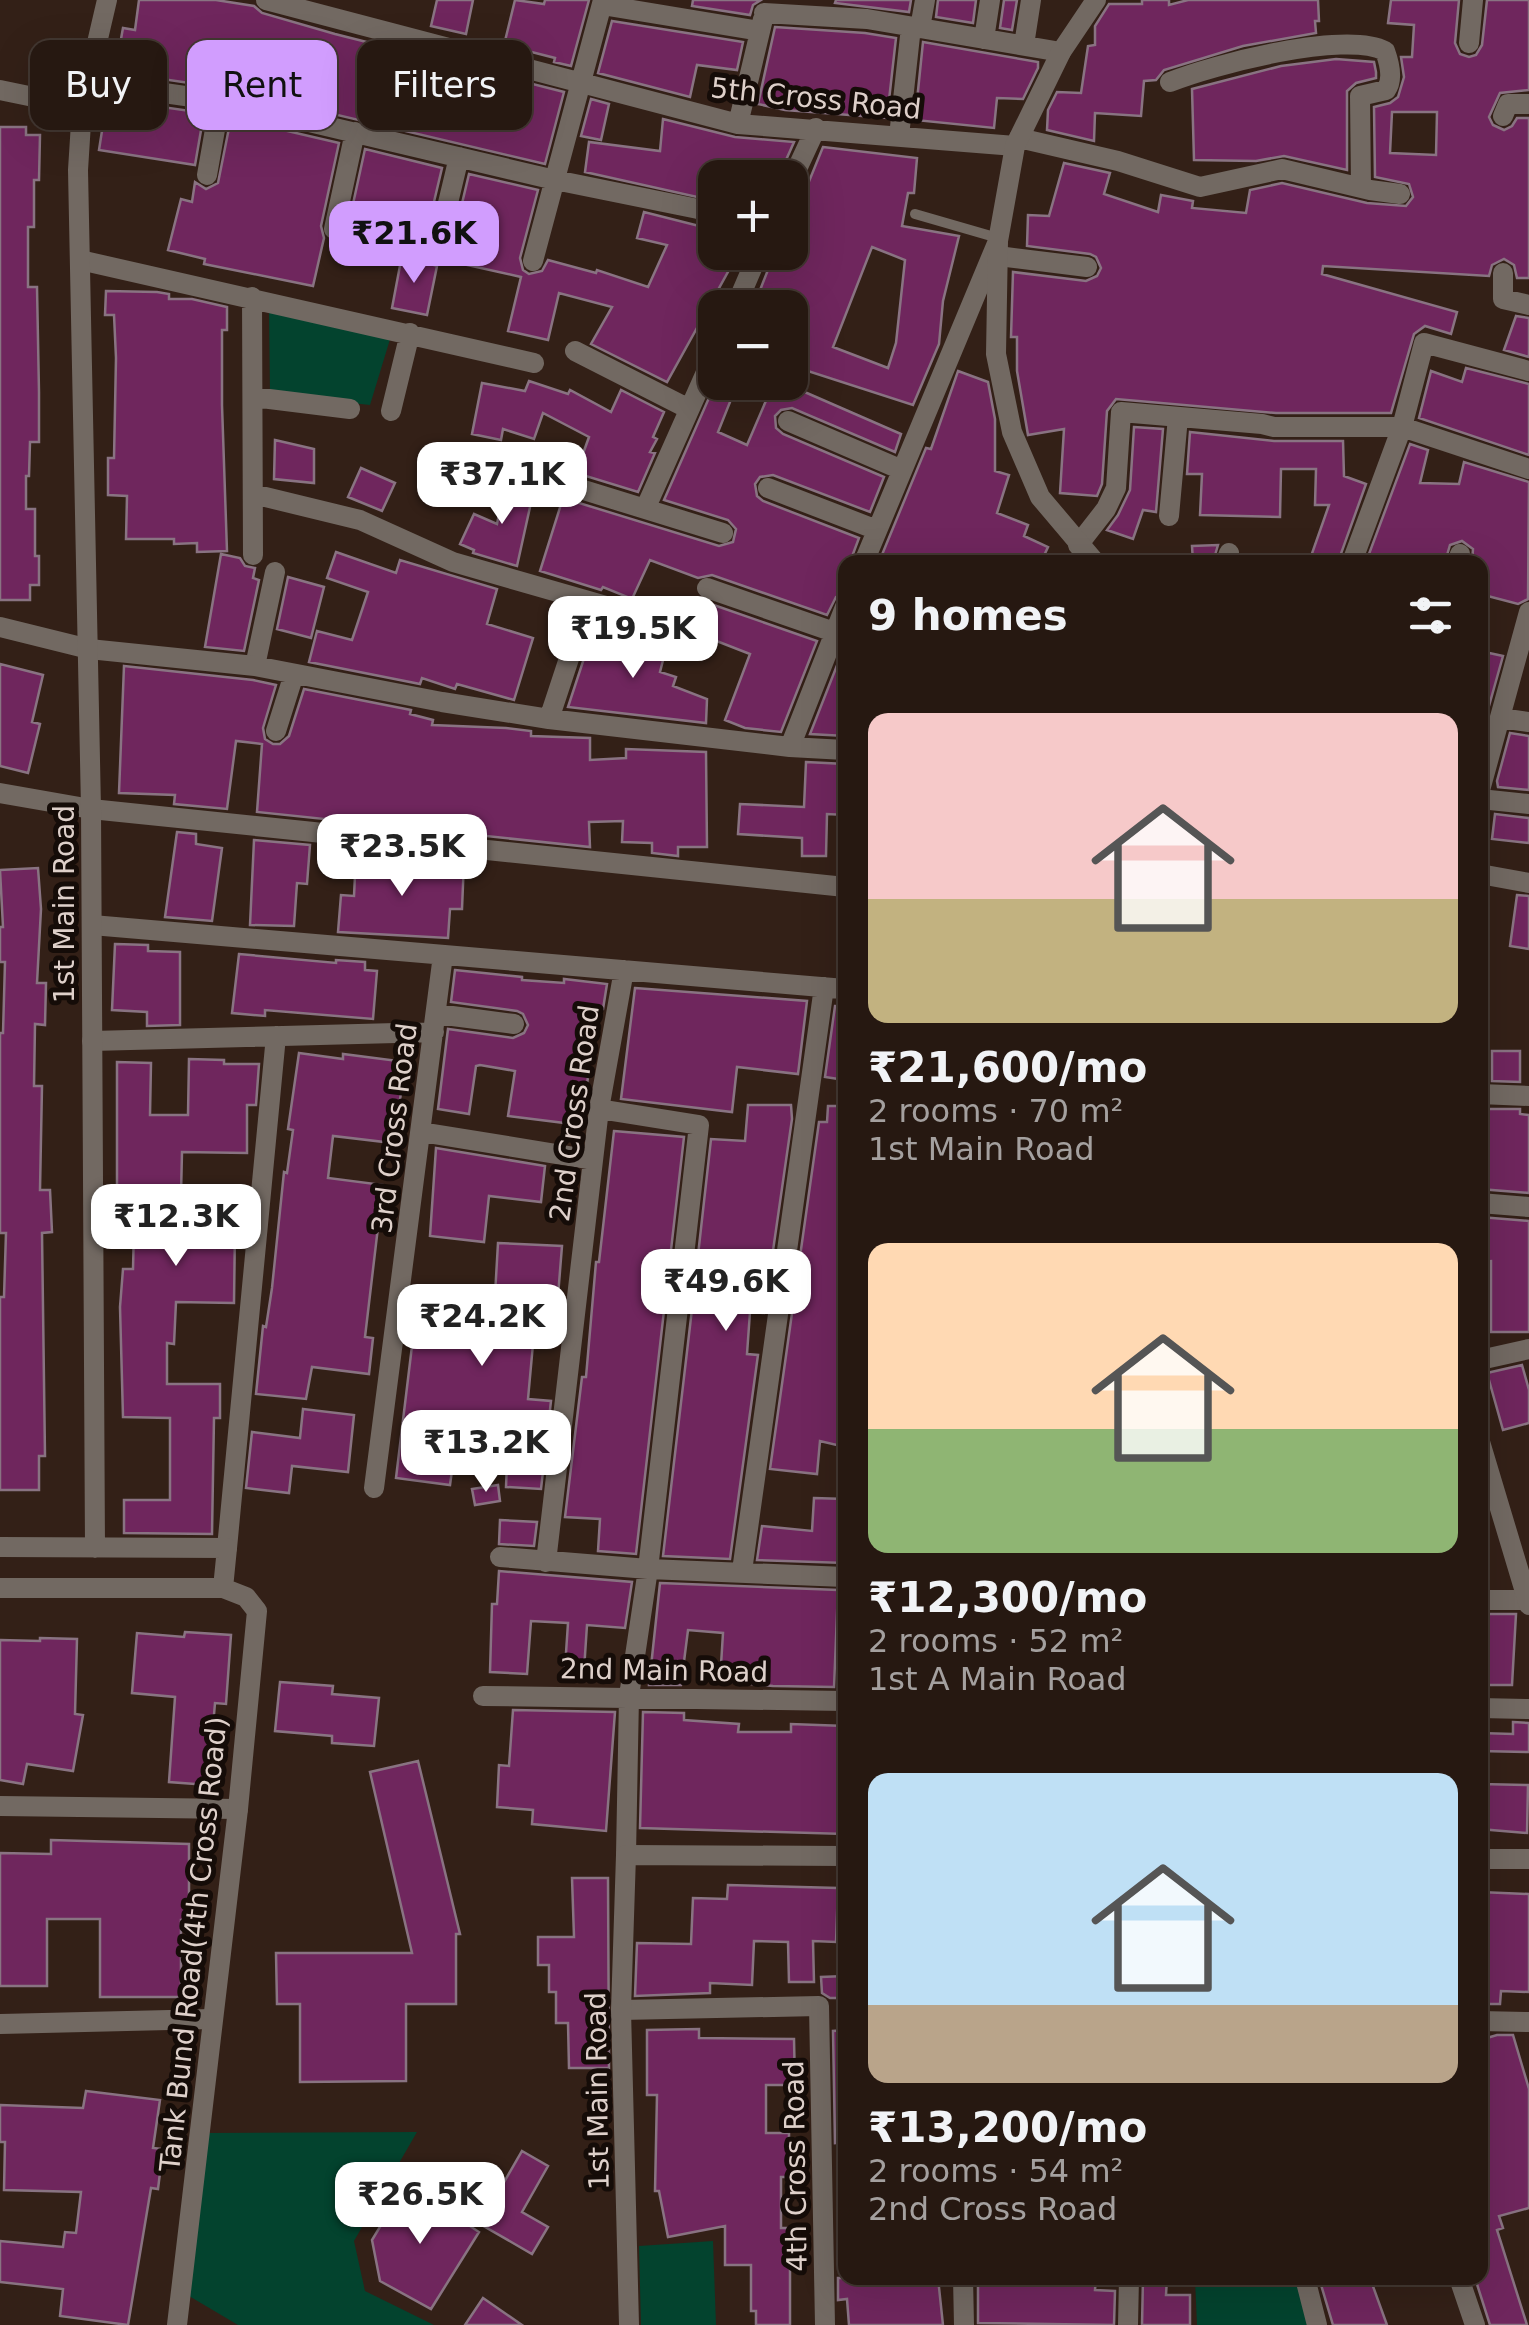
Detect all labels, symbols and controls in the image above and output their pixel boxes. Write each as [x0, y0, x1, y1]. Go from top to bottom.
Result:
chip: Buy [30, 40, 167, 130]
chip: Rent [187, 40, 337, 130]
chip: Filters [357, 40, 532, 130]
street label: 5th Cross Road [709, 71, 923, 126]
map controls [698, 160, 808, 400]
button: + [698, 160, 808, 270]
pin: ₹21.6K [333, 201, 495, 286]
text: ₹21.6K [351, 214, 477, 252]
button: − [698, 290, 808, 400]
pin: ₹37.1K [421, 442, 583, 527]
text: ₹37.1K [439, 455, 565, 493]
icon: filters [1403, 588, 1458, 643]
text: 9 homes [868, 591, 1068, 640]
pin: ₹19.5K [552, 596, 714, 681]
text: ₹19.5K [570, 609, 696, 647]
icon: home [1073, 778, 1253, 958]
street label: 1st Main Road [48, 805, 81, 1003]
pin: ₹23.5K [321, 814, 483, 899]
text: ₹23.5K [339, 827, 465, 865]
street label: 2nd Cross Road [543, 1003, 606, 1223]
street label: 3rd Cross Road [365, 1021, 424, 1235]
text: ₹21,600/mo [868, 1043, 1147, 1092]
text: 2 rooms · 70 m² [868, 1092, 1123, 1130]
text: 1st Main Road [868, 1130, 1095, 1168]
pin: ₹12.3K [95, 1184, 257, 1269]
text: ₹12.3K [113, 1197, 239, 1235]
pin: ₹49.6K [645, 1249, 807, 1334]
text: ₹49.6K [663, 1262, 789, 1300]
pin: ₹24.2K [401, 1284, 563, 1369]
text: ₹24.2K [419, 1297, 545, 1335]
icon: home [1073, 1308, 1253, 1488]
pin: ₹13.2K [405, 1410, 567, 1495]
text: ₹13.2K [423, 1423, 549, 1461]
text: ₹12,300/mo [868, 1573, 1147, 1622]
text: 2 rooms · 52 m² [868, 1622, 1123, 1660]
street label: 2nd Main Road [560, 1652, 768, 1689]
text: 1st A Main Road [868, 1660, 1127, 1698]
street label: Tank Bund Road(4th Cross Road) [153, 1715, 234, 2174]
icon: home [1073, 1838, 1253, 2018]
street label: 1st Main Road [579, 1992, 616, 2190]
street label: 4th Cross Road [777, 2060, 814, 2272]
text: ₹13,200/mo [868, 2103, 1147, 2152]
text: 2 rooms · 54 m² [868, 2152, 1123, 2190]
pin: ₹26.5K [339, 2162, 501, 2247]
text: ₹26.5K [357, 2175, 483, 2213]
text: 2nd Cross Road [868, 2190, 1117, 2228]

